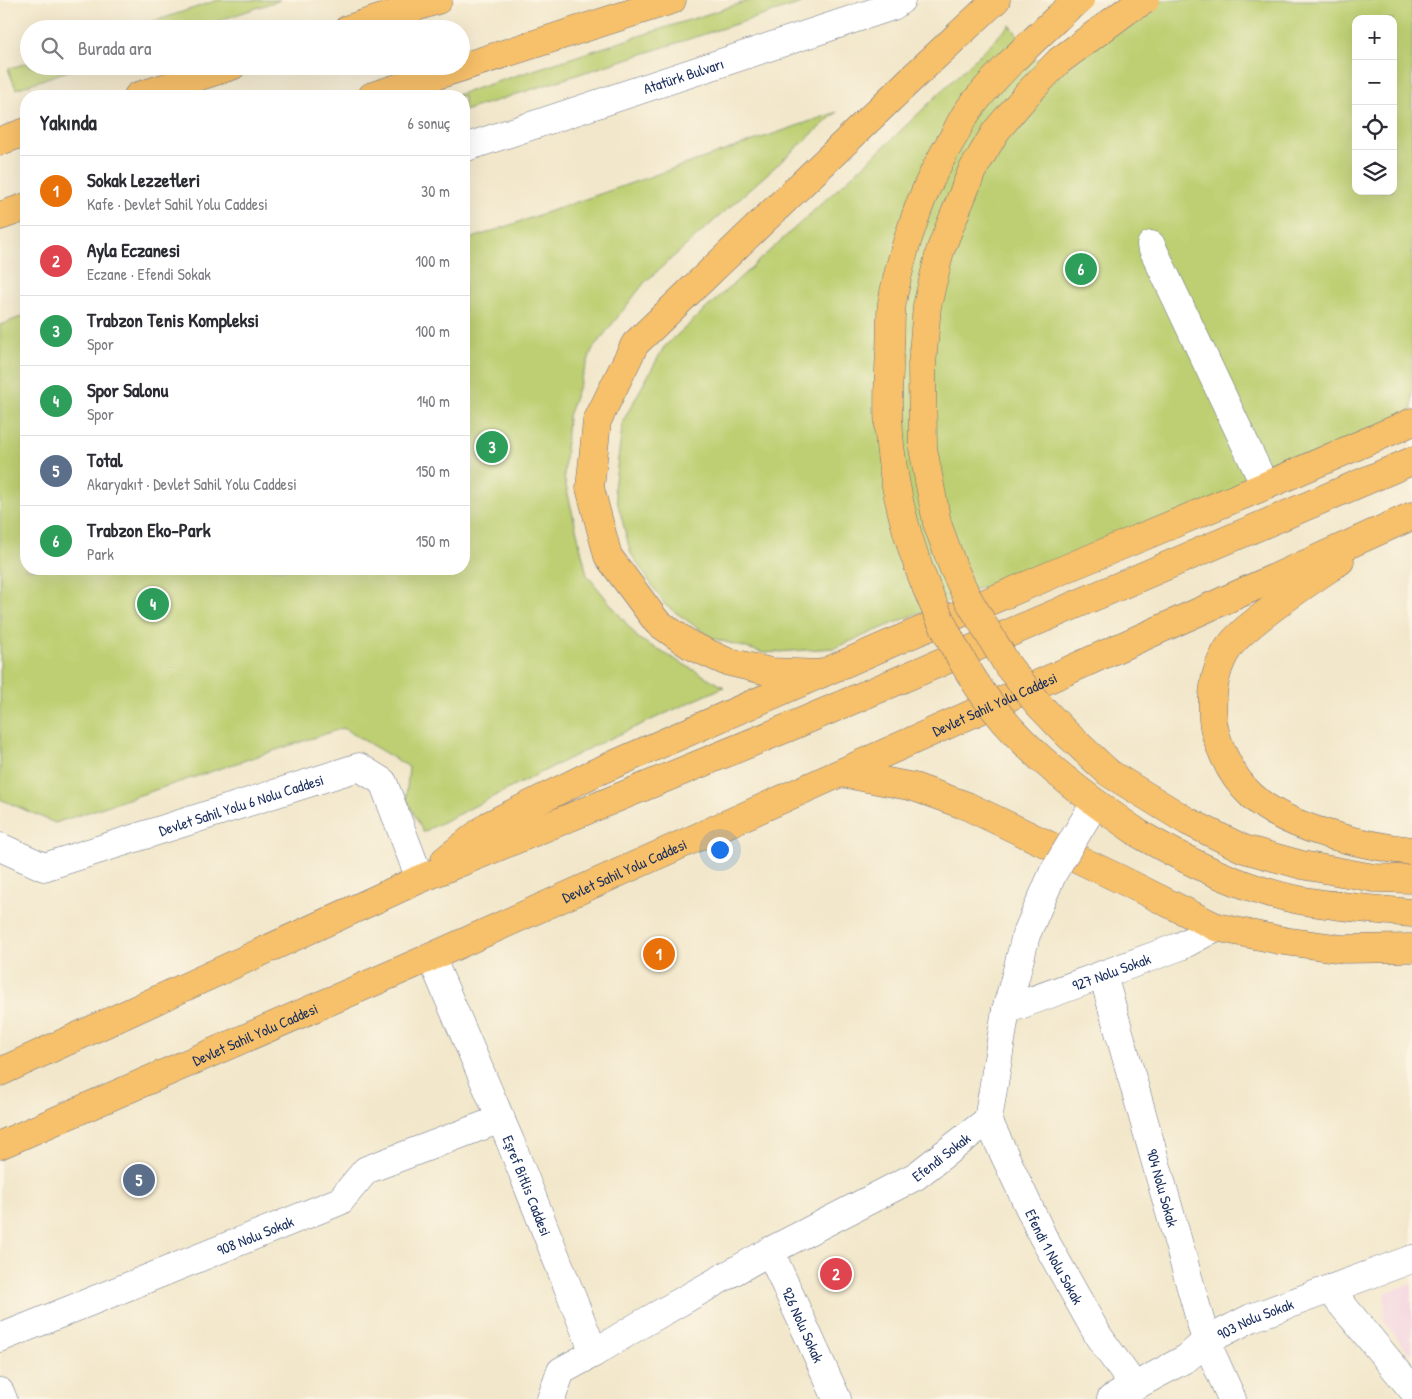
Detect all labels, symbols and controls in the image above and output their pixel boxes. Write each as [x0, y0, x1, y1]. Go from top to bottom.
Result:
map controls [1352, 15, 1397, 195]
button: + [1352, 15, 1397, 60]
search box [20, 20, 470, 75]
icon: search [38, 34, 66, 62]
text: Burada ara [78, 35, 151, 61]
street label: Atatürk Bulvarı [640, 52, 726, 99]
button: − [1352, 60, 1397, 105]
button: locate [1352, 105, 1397, 150]
text: Yakında [40, 108, 97, 137]
text: 6 sonuç [407, 112, 450, 134]
button: layers [1352, 150, 1397, 195]
text: Sokak Lezzetleri [87, 167, 200, 193]
text: 1 [53, 180, 59, 202]
text: 30 m [421, 180, 450, 202]
text: Kafe · Devlet Sahil Yolu Caddesi [87, 193, 268, 215]
text: Ayla Eczanesi [87, 237, 180, 263]
text: 2 [52, 250, 60, 272]
text: 100 m [415, 250, 450, 272]
pin: 6 [1065, 250, 1097, 288]
text: Eczane · Efendi Sokak [87, 263, 211, 285]
text: Trabzon Tenis Kompleksi [87, 307, 259, 333]
text: 3 [52, 320, 60, 342]
text: 100 m [415, 320, 450, 342]
text: Spor [87, 333, 114, 355]
text: Spor Salonu [87, 377, 168, 403]
text: 4 [53, 390, 59, 412]
text: 140 m [416, 390, 450, 412]
text: Spor [87, 403, 114, 425]
pin: 3 [476, 428, 508, 466]
text: Total [87, 447, 123, 473]
text: 5 [53, 460, 59, 482]
text: 150 m [416, 460, 450, 482]
text: Akaryakıt · Devlet Sahil Yolu Caddesi [87, 473, 297, 495]
text: Trabzon Eko-Park [87, 517, 211, 543]
text: 6 [53, 530, 59, 552]
text: 150 m [416, 530, 450, 552]
text: Park [87, 543, 114, 565]
pin: 4 [137, 585, 169, 623]
street label: Devlet Sahil Yolu Caddesi [929, 666, 1060, 741]
street label: Devlet Sahil Yolu 6 Nolu Caddesi [156, 768, 326, 840]
street label: Devlet Sahil Yolu Caddesi [558, 833, 690, 907]
your location [707, 837, 733, 863]
pin: 1 [643, 935, 675, 973]
street label: 927 Nolu Sokak [1069, 948, 1153, 996]
street label: Devlet Sahil Yolu Caddesi [189, 997, 321, 1070]
street label: Efendi Sokak [907, 1127, 974, 1186]
street label: Eşref Bitlis Caddesi [498, 1132, 557, 1239]
street label: 904 Nolu Sokak [1142, 1146, 1184, 1229]
pin: 5 [123, 1161, 155, 1199]
street label: Efendi 1 Nolu Sokak [1021, 1205, 1089, 1308]
street label: 908 Nolu Sokak [214, 1210, 297, 1260]
pin: 2 [820, 1255, 852, 1293]
street label: 926 Nolu Sokak [777, 1284, 830, 1366]
street label: 903 Nolu Sokak [1213, 1293, 1296, 1344]

